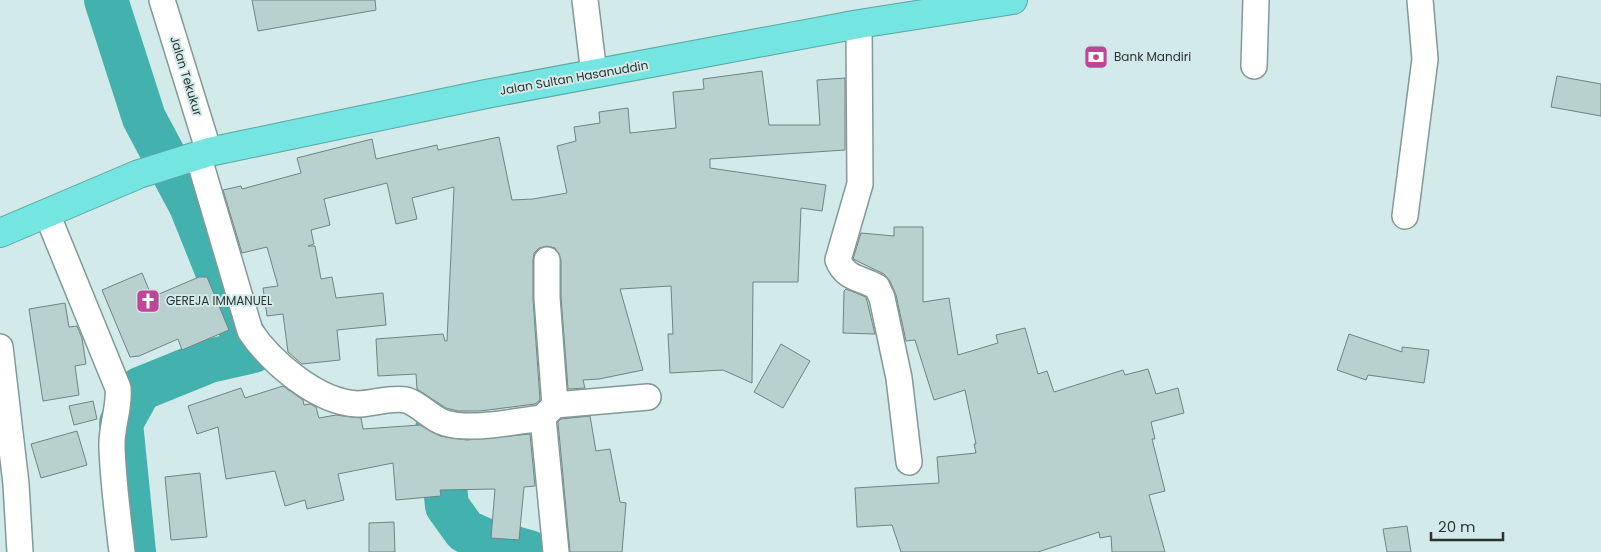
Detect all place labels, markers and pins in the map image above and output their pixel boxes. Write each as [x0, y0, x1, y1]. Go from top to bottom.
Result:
bank icon: Bank Mandiri [1083, 44, 1109, 70]
place label: Bank Mandiri [1114, 48, 1191, 65]
church icon: GEREJA IMMANUEL [135, 288, 161, 314]
place label: GEREJA IMMANUEL [166, 292, 272, 309]

